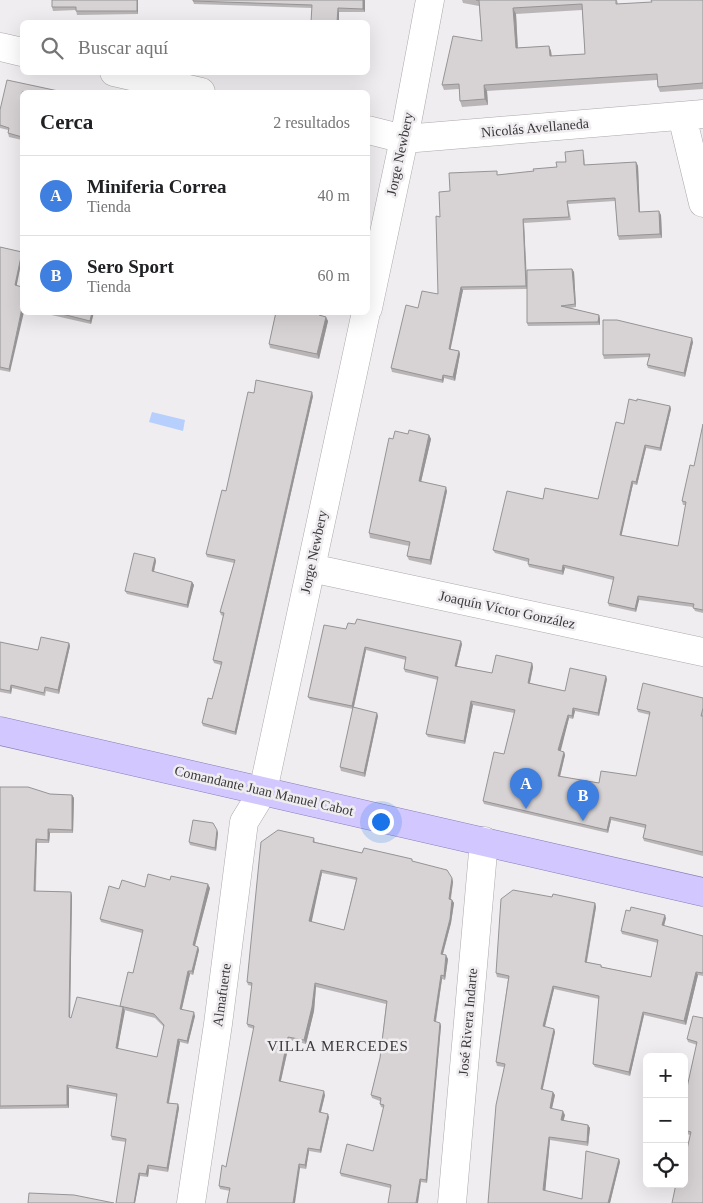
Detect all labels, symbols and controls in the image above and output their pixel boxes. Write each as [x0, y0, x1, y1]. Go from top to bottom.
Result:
search box [20, 20, 370, 75]
icon: search [38, 34, 66, 62]
text: Buscar aquí [78, 37, 168, 58]
text: Cerca [40, 110, 93, 134]
street label: Jorge Newbery [384, 111, 416, 197]
text: 2 resultados [273, 114, 350, 131]
street label: Nicolás Avellaneda [480, 116, 590, 140]
text: Miniferia Correa [87, 176, 226, 197]
text: A [50, 187, 62, 204]
text: 40 m [318, 187, 350, 204]
text: Tienda [87, 198, 131, 215]
text: Sero Sport [87, 256, 174, 277]
text: B [51, 267, 61, 284]
text: 60 m [318, 267, 350, 284]
text: Tienda [87, 278, 131, 295]
street label: Jorge Newbery [298, 509, 330, 595]
street label: Joaquín Víctor González [437, 588, 577, 632]
street label: Comandante Juan Manuel Cabot [173, 763, 355, 819]
pin: A [510, 768, 542, 809]
pin: B [567, 780, 599, 821]
your location [368, 809, 394, 835]
street label: Almafuerte [210, 962, 234, 1028]
street label: José Rivera Indarte [456, 968, 480, 1076]
district label: VILLA MERCEDES [267, 1038, 409, 1054]
map controls [643, 1053, 688, 1188]
button: + [643, 1053, 688, 1098]
button: − [643, 1098, 688, 1143]
button: locate [643, 1143, 688, 1188]

